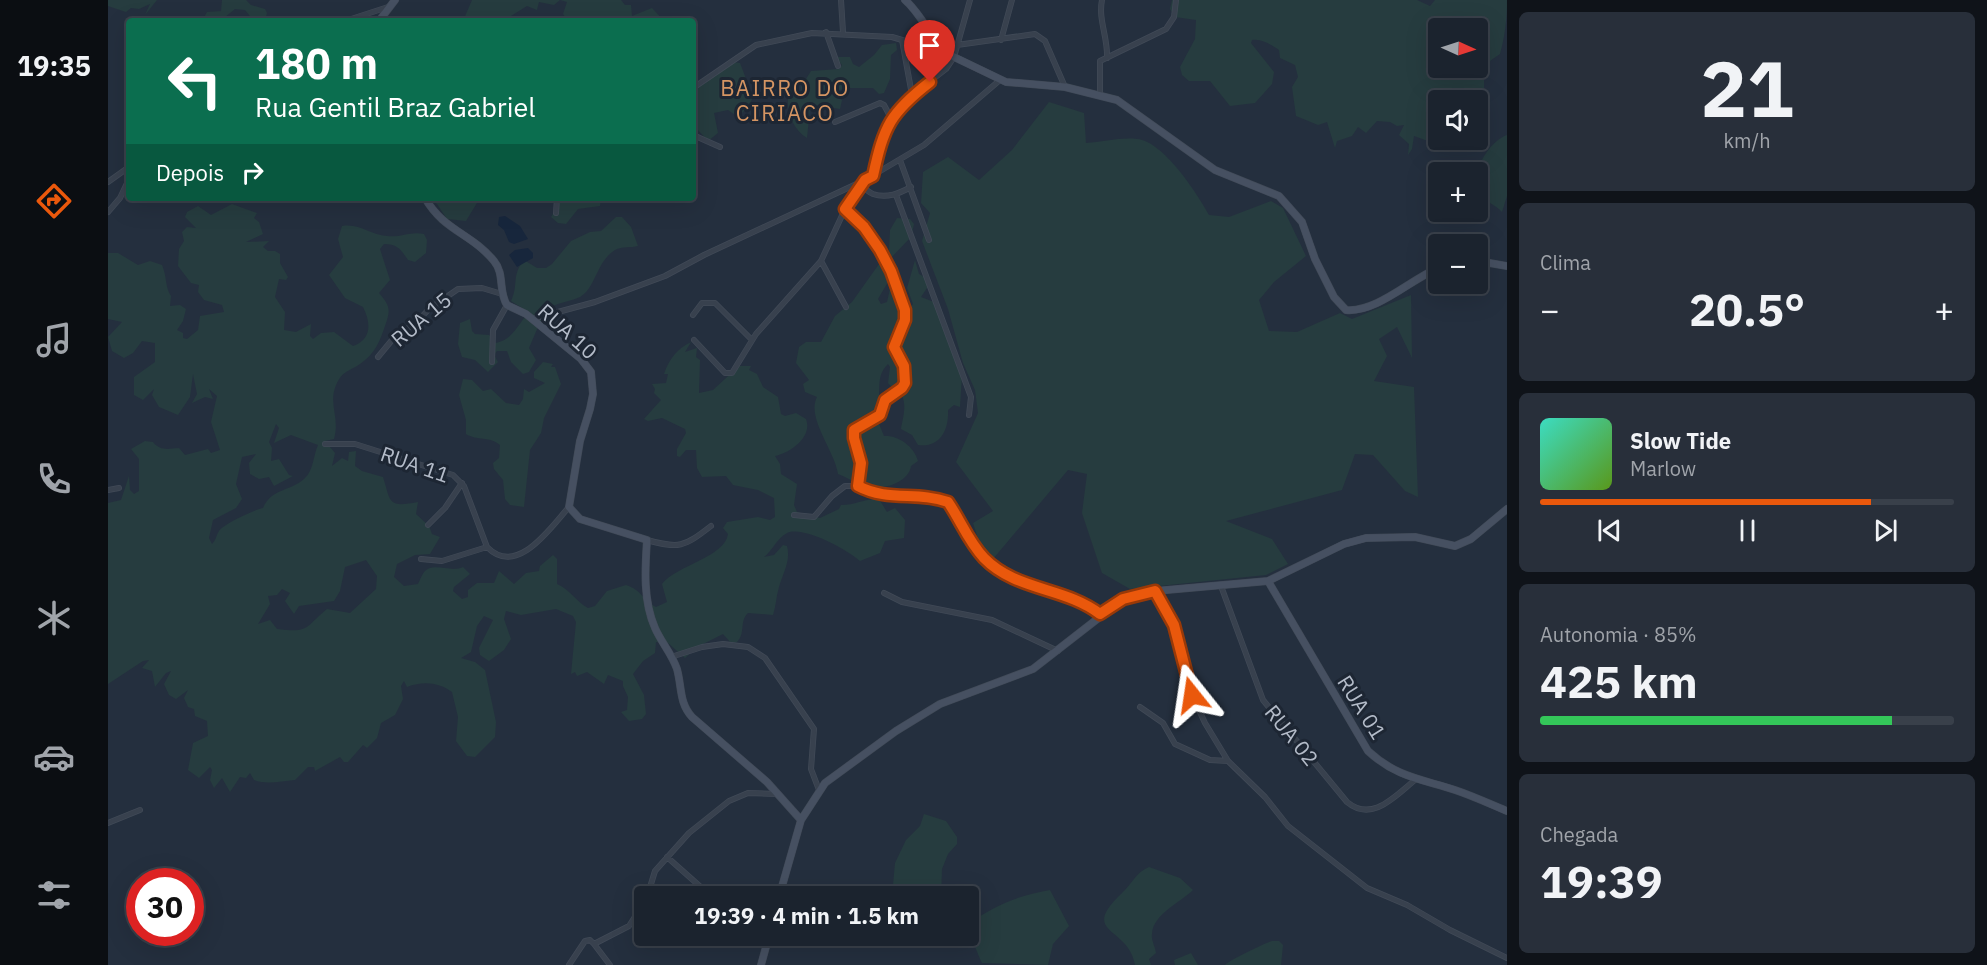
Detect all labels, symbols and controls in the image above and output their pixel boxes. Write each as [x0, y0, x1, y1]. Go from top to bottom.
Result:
north arrow [1428, 18, 1488, 78]
map controls [1428, 18, 1488, 294]
pin [904, 20, 955, 82]
icon: arrive [913, 29, 946, 62]
text: 180 m [255, 36, 378, 91]
text: 21 [1700, 37, 1794, 138]
icon: left [156, 42, 234, 120]
text: 19:35 [17, 48, 91, 83]
district label: BAIRRO DO CIRIACO [720, 73, 850, 127]
text: Rua Gentil Braz Gabriel [255, 89, 536, 124]
button: sound [1428, 90, 1488, 150]
text: km/h [1723, 127, 1771, 154]
icon: right [236, 156, 269, 189]
text: Depois [156, 158, 224, 187]
button: + [1428, 162, 1488, 222]
icon: directions [33, 180, 75, 222]
button: − [1428, 234, 1488, 294]
text: Clima [1540, 249, 1591, 276]
text: 20.5° [1689, 280, 1805, 338]
street label: RUA 15 [385, 286, 457, 352]
text: − [1540, 288, 1560, 331]
text: + [1934, 288, 1954, 331]
street label: RUA 10 [532, 297, 604, 365]
icon: music [33, 319, 75, 361]
text: Slow Tide [1630, 426, 1731, 455]
street label: RUA 11 [377, 439, 453, 489]
text: Marlow [1630, 455, 1696, 482]
icon: phone [33, 458, 75, 500]
icon: previous [1593, 514, 1626, 547]
icon: pause [1731, 514, 1764, 547]
icon: next [1869, 514, 1902, 547]
icon: climate [33, 597, 75, 639]
text: Autonomia · 85% [1540, 621, 1697, 648]
text: 425 km [1540, 652, 1698, 710]
position arrow [1160, 663, 1224, 727]
street label: RUA 01 [1331, 670, 1393, 744]
street label: RUA 02 [1259, 699, 1325, 771]
icon: car [33, 736, 75, 778]
text: Chegada [1540, 821, 1618, 848]
text: 19:39 [1540, 852, 1663, 910]
speed limit sign: 30 [126, 868, 204, 946]
icon: filters [33, 874, 75, 916]
text: 19:39 · 4 min · 1.5 km [694, 901, 919, 930]

